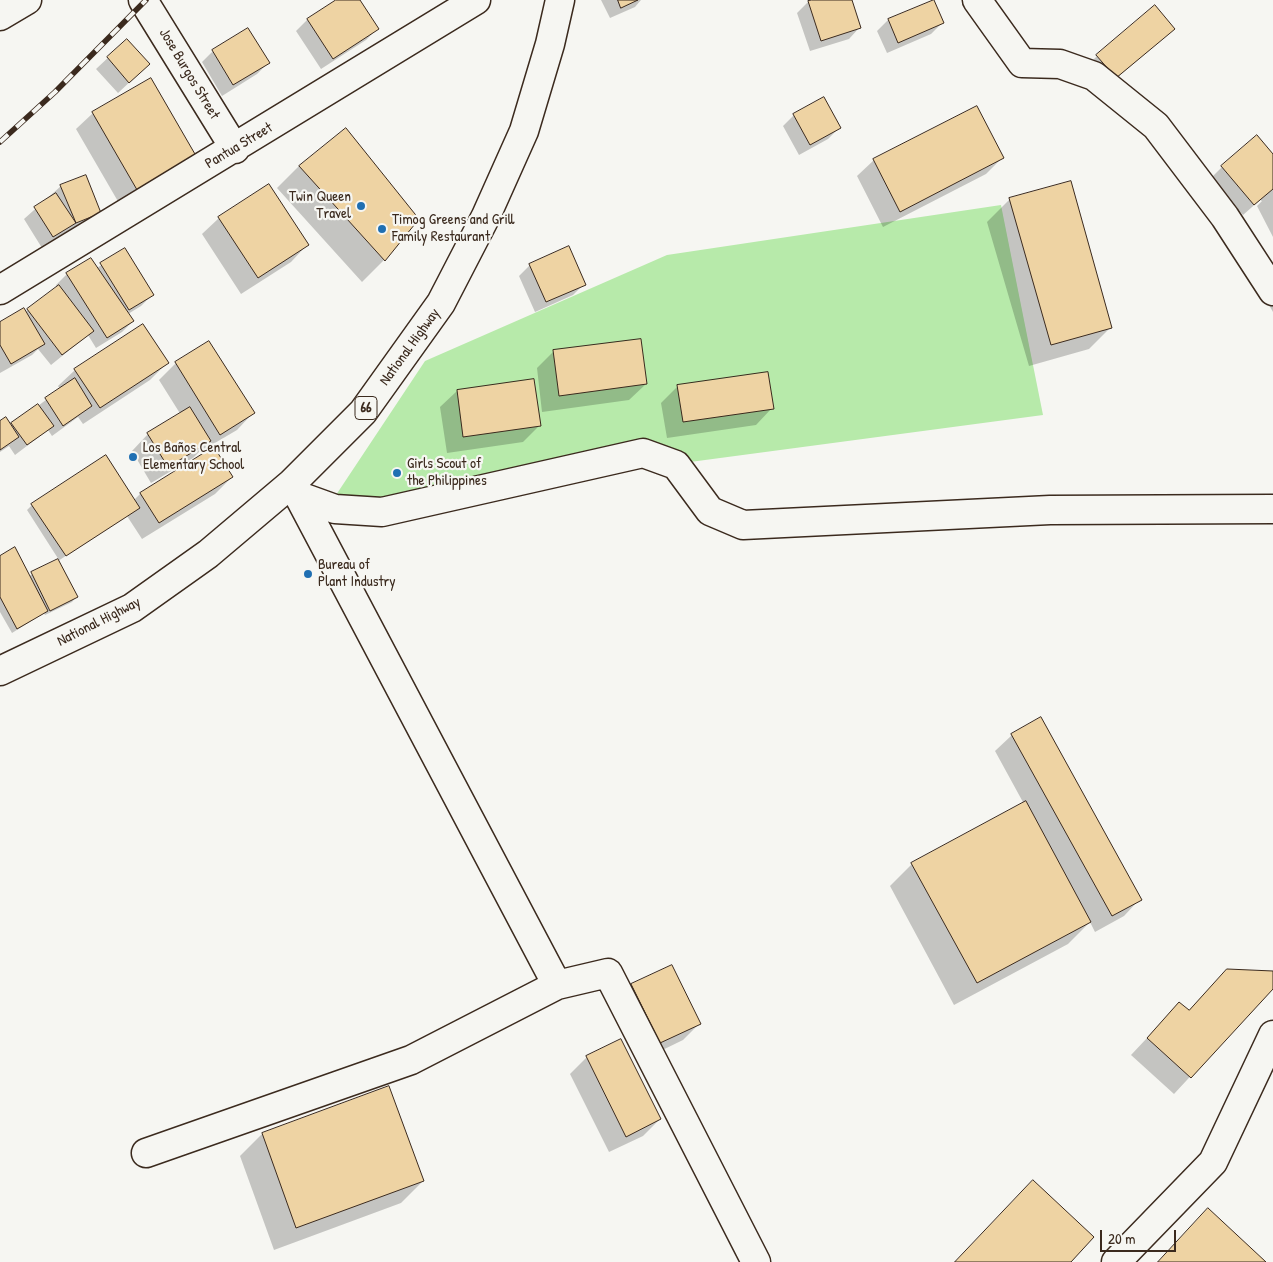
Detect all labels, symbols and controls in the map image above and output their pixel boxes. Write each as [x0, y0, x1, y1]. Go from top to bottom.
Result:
street label: Jose Burgos Street [155, 25, 223, 123]
street label: Pantua Street [202, 119, 276, 173]
place label: Twin Queen Travel [289, 188, 351, 223]
marker: Twin Queen Travel [355, 200, 367, 212]
place label: Timog Greens and Grill Family Restaurant [392, 211, 514, 246]
marker: Timog Greens and Grill Family Restaurant [376, 223, 388, 235]
street label: National Highway [376, 305, 444, 389]
road number: 66 [355, 396, 377, 419]
place label: Los Baños Central Elementary School [143, 439, 244, 474]
marker: Los Baños Central Elementary School [127, 451, 139, 463]
place label: Girls Scout of the Philippines [407, 455, 487, 490]
marker: Girls Scout of the Philippines [391, 467, 403, 479]
place label: Bureau of Plant Industry [318, 556, 396, 591]
marker: Bureau of Plant Industry [302, 568, 314, 580]
street label: National Highway [54, 593, 144, 651]
scale bar [1103, 1220, 1179, 1252]
text: 20 m [1108, 1228, 1135, 1249]

